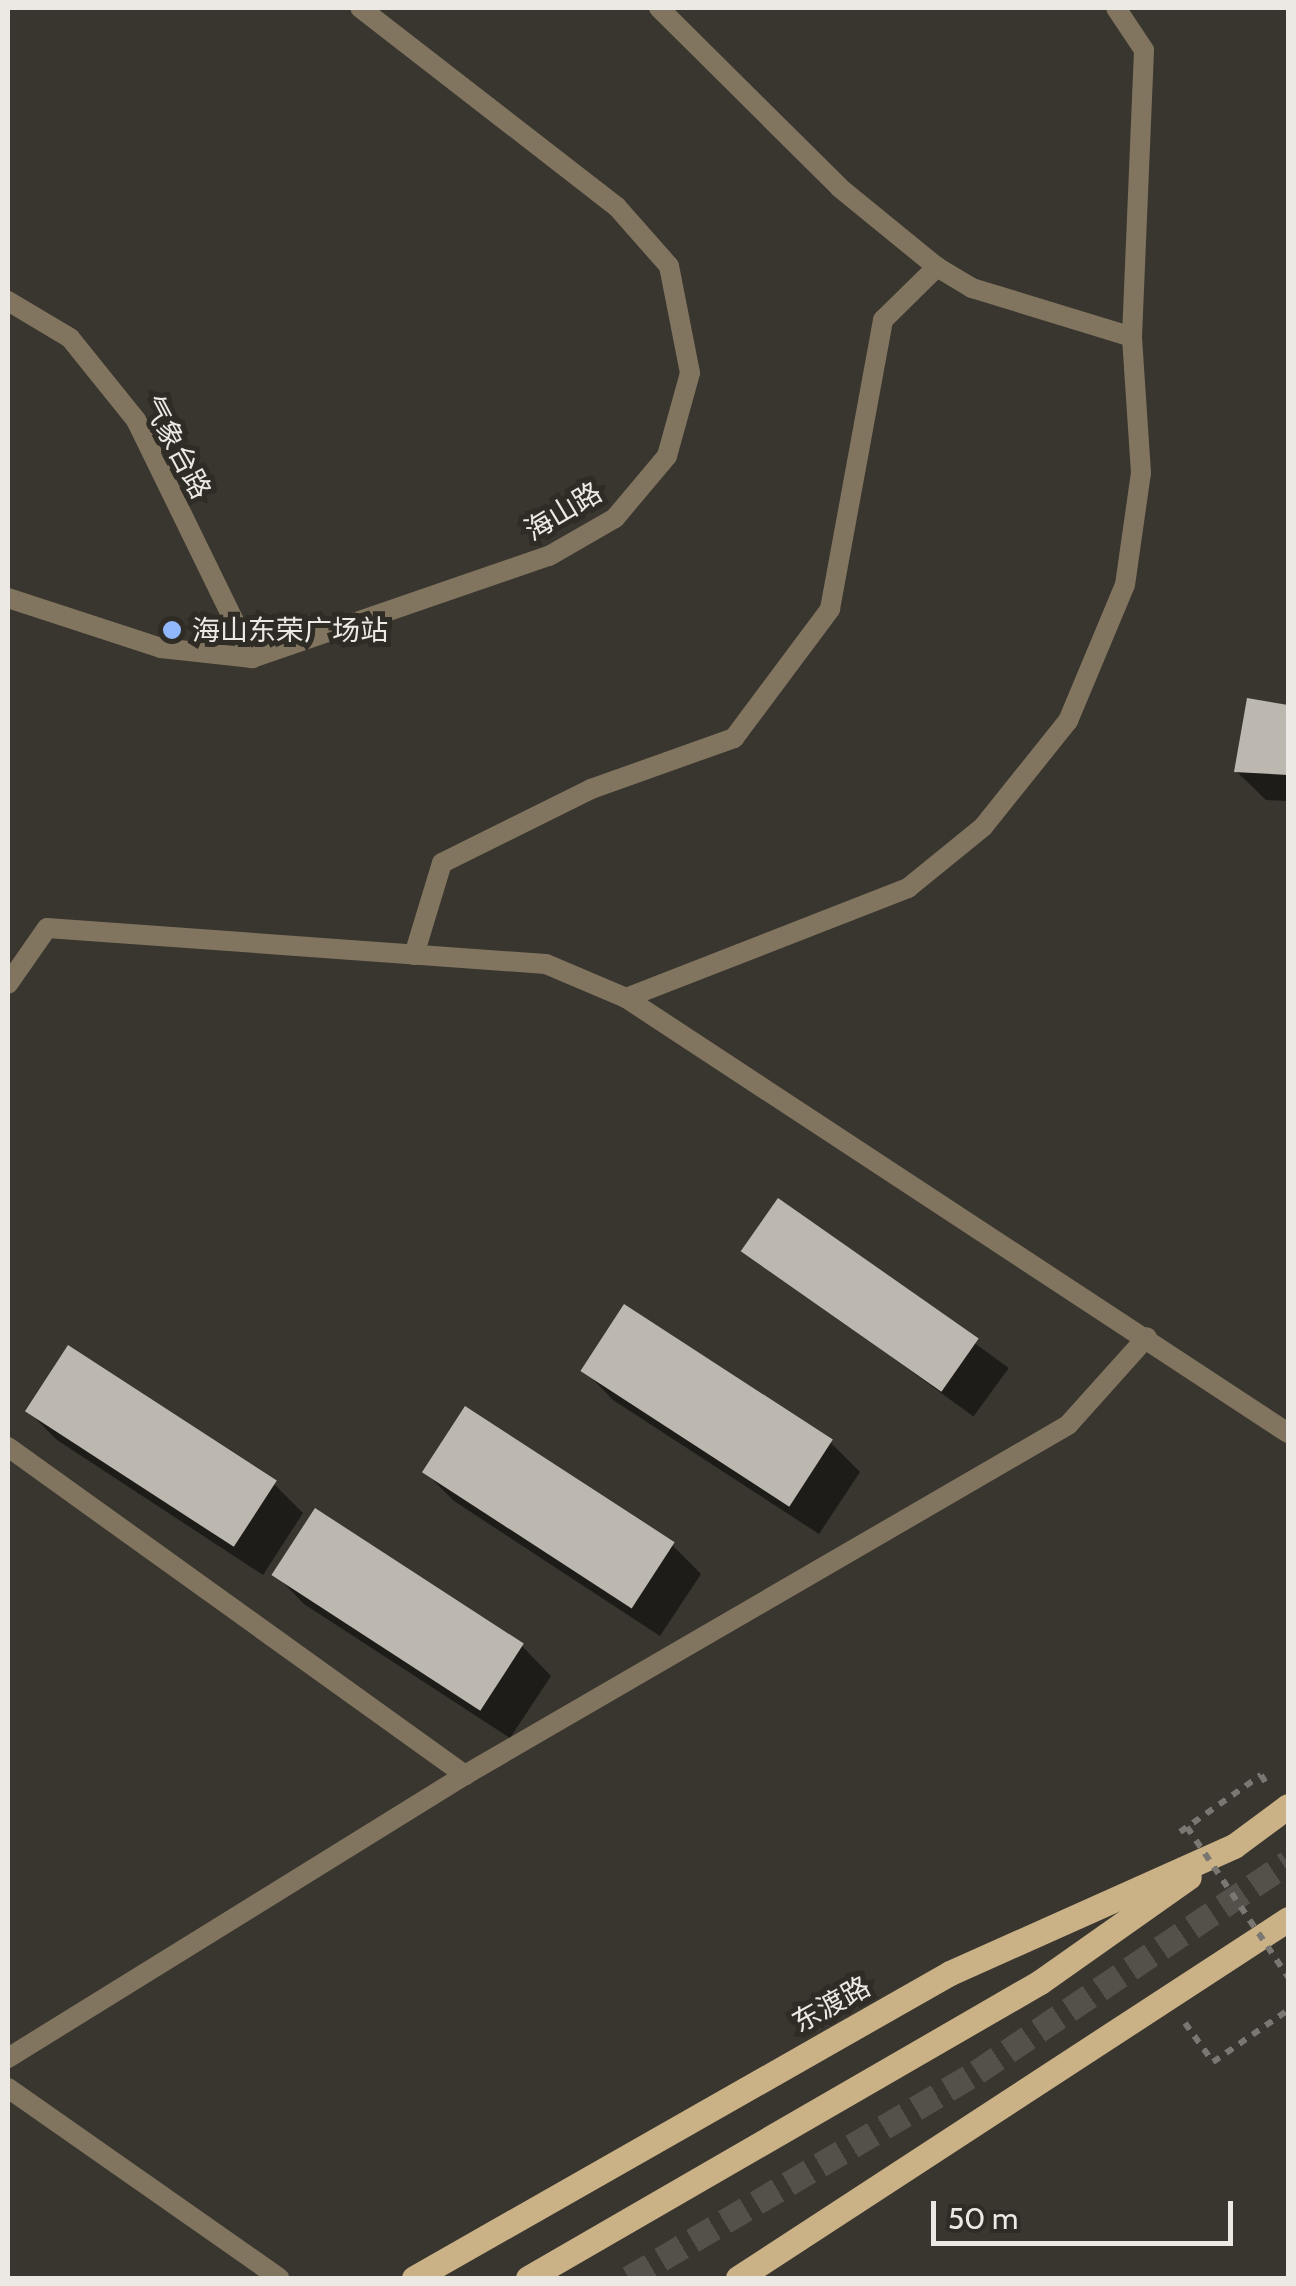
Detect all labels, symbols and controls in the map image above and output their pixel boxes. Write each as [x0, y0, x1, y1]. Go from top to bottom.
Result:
street label: 气象台路 [136, 390, 218, 504]
street label: 海山路 [518, 475, 608, 547]
place label: 海山东荣广场站 [192, 613, 388, 647]
marker: 海山东荣广场站 [161, 619, 183, 641]
street label: 东渡路 [786, 1969, 876, 2039]
scale bar [936, 2181, 1238, 2243]
text: 50 m [948, 2200, 1018, 2237]

